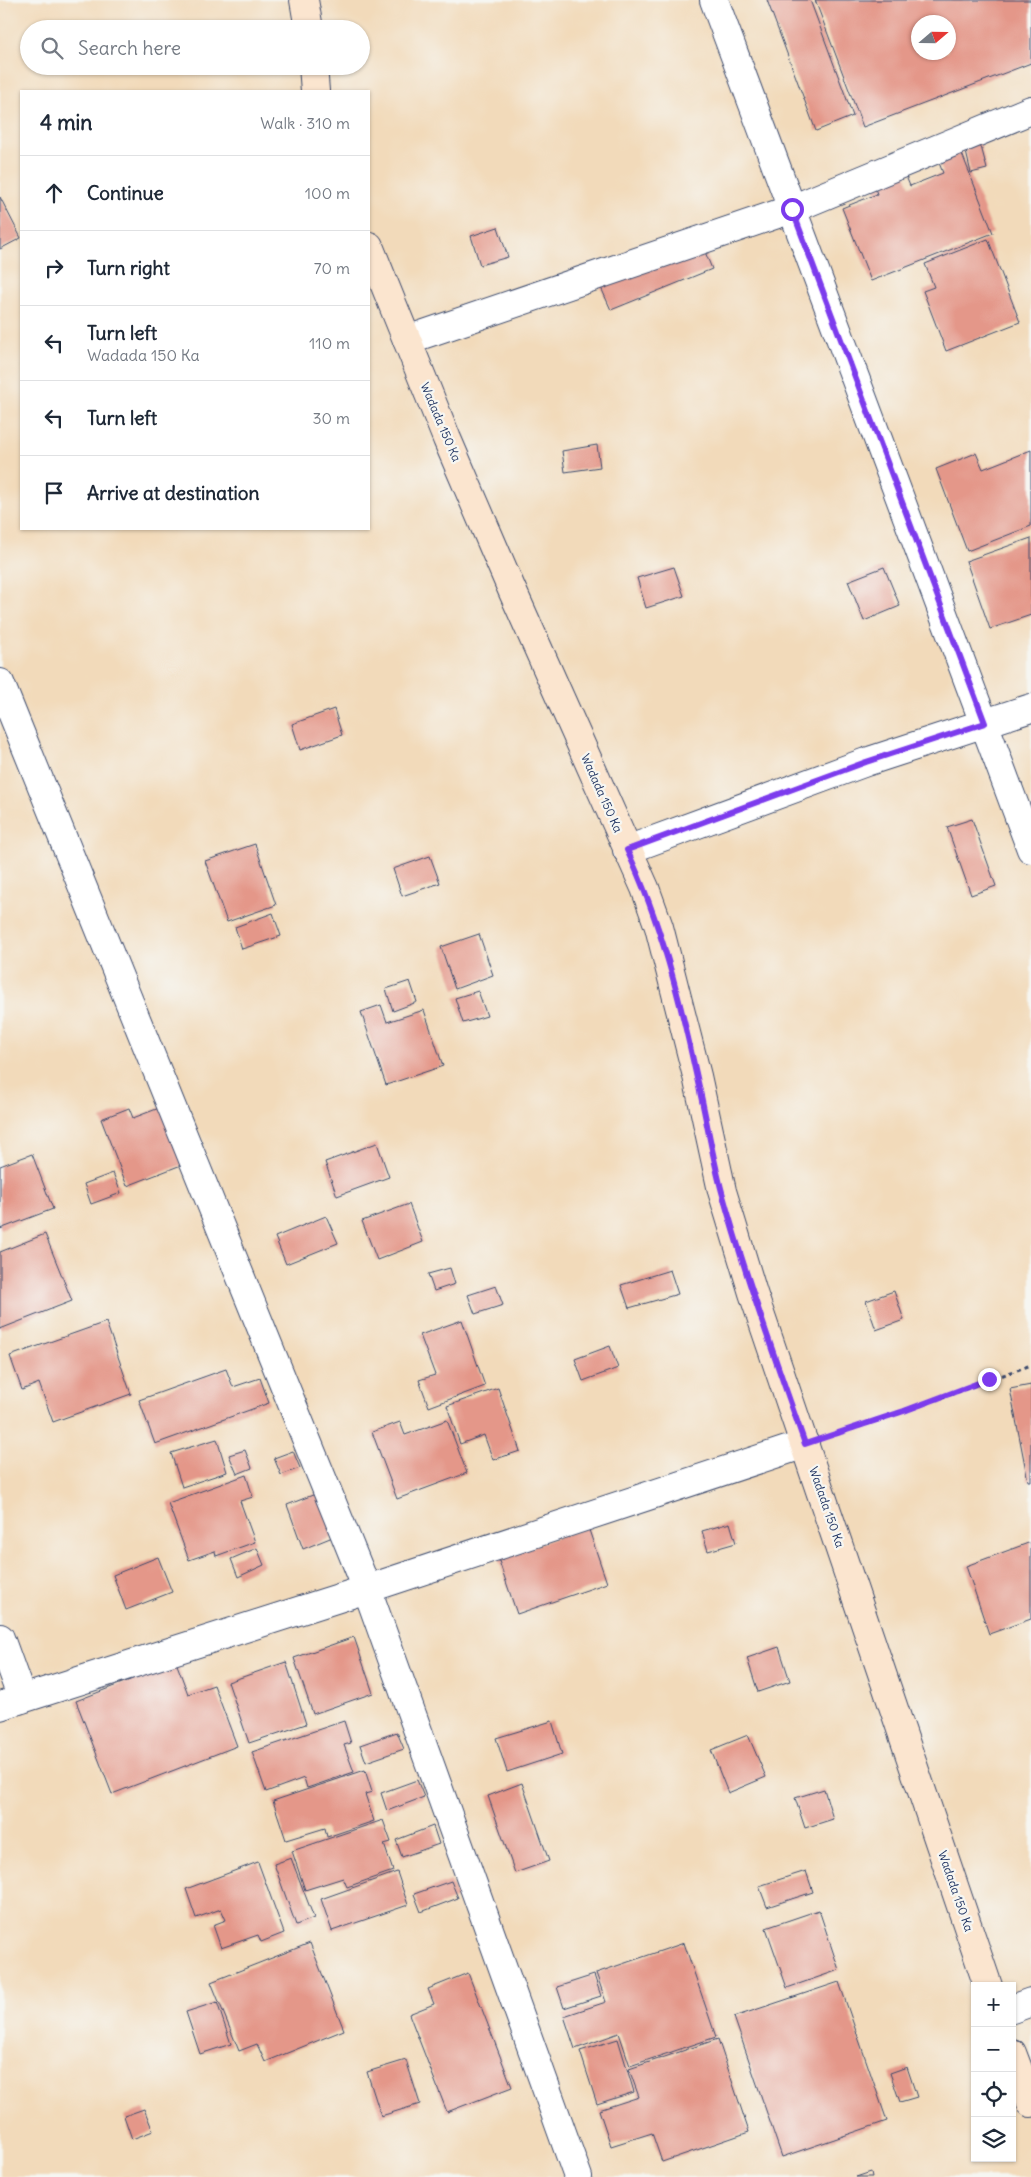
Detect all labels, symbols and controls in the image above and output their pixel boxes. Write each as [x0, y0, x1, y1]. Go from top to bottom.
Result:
north arrow [911, 15, 956, 60]
search box [20, 20, 370, 75]
icon: search [38, 34, 66, 62]
text: Search here [78, 36, 181, 60]
text: 4 min [40, 109, 92, 136]
text: Walk · 310 m [260, 113, 350, 133]
icon: ahead [40, 179, 68, 207]
text: Continue [87, 181, 164, 205]
text: 100 m [305, 183, 350, 203]
route start [781, 198, 804, 221]
icon: right [40, 254, 68, 282]
text: Turn right [87, 256, 170, 280]
text: 70 m [314, 258, 350, 278]
text: Turn left [87, 321, 157, 345]
icon: left [40, 329, 68, 357]
text: 110 m [309, 333, 350, 353]
text: Wadada 150 Ka [87, 345, 200, 365]
street label: Wadada 150 Ka [418, 380, 464, 464]
icon: left [40, 404, 68, 432]
text: Turn left [87, 406, 157, 430]
text: 30 m [313, 408, 350, 428]
icon: arrive [40, 479, 68, 507]
text: Arrive at destination [87, 481, 260, 505]
street label: Wadada 150 Ka [578, 751, 626, 835]
route end [978, 1368, 1001, 1391]
street label: Wadada 150 Ka [806, 1465, 848, 1550]
street label: Wadada 150 Ka [935, 1849, 977, 1934]
map controls [971, 1982, 1016, 2162]
button: + [971, 1982, 1016, 2027]
button: − [971, 2027, 1016, 2072]
button: locate [971, 2072, 1016, 2117]
button: layers [971, 2117, 1016, 2162]

